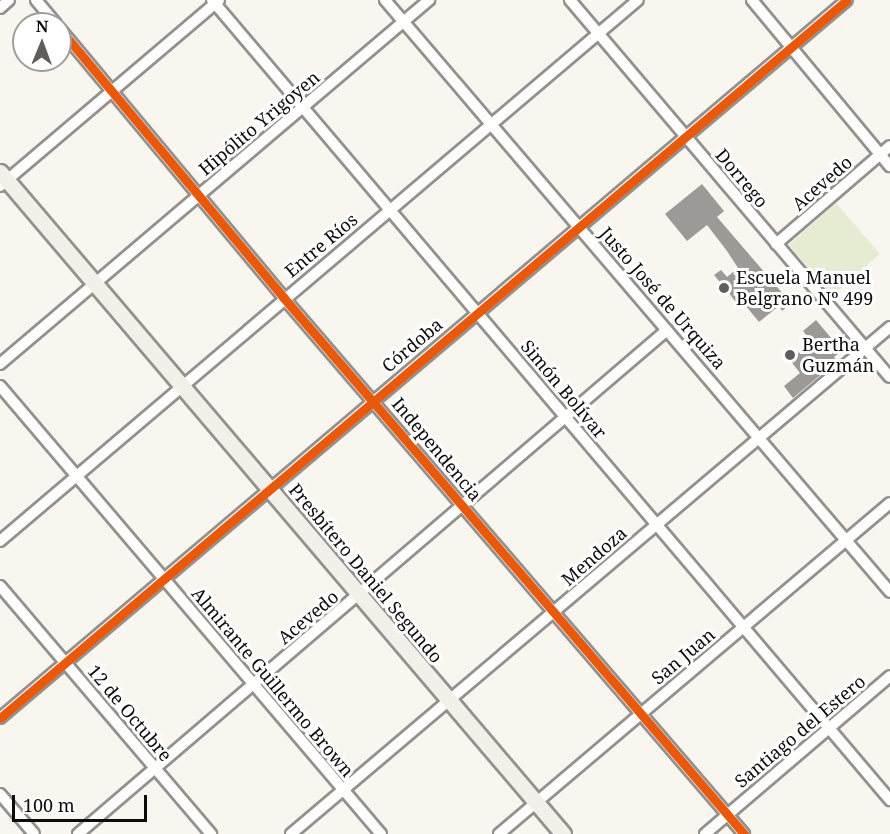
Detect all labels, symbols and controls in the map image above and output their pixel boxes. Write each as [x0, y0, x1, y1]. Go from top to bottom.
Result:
north arrow [12, 12, 72, 72]
text: N [36, 15, 49, 37]
street label: Hipólito Yrigoyen [194, 66, 324, 180]
street label: Dorrego [711, 144, 773, 212]
street label: Acevedo [788, 151, 856, 215]
street label: Entre Ríos [280, 208, 362, 282]
street label: Justo José de Urquiza [595, 223, 731, 373]
place label: Escuela Manuel Belgrano Nº 499 [736, 267, 873, 310]
marker: Escuela Manuel Belgrano Nº 499 [717, 281, 731, 295]
street label: Córdoba [377, 313, 447, 377]
place label: Bertha Guzmán [802, 334, 874, 376]
street label: Simón Bolívar [517, 335, 611, 443]
marker: Bertha Guzmán [783, 348, 797, 362]
street label: Independencia [388, 393, 486, 505]
street label: Presbítero Daniel Segundo [285, 479, 447, 667]
street label: Mendoza [557, 522, 631, 590]
street label: Almirante Guillermo Brown [187, 583, 359, 781]
street label: Acevedo [273, 585, 343, 649]
street label: San Juan [647, 623, 719, 689]
street label: 12 de Octubre [83, 660, 177, 766]
street label: Santiago del Estero [730, 670, 870, 792]
scale bar [15, 783, 150, 821]
text: 100 m [23, 793, 75, 817]

